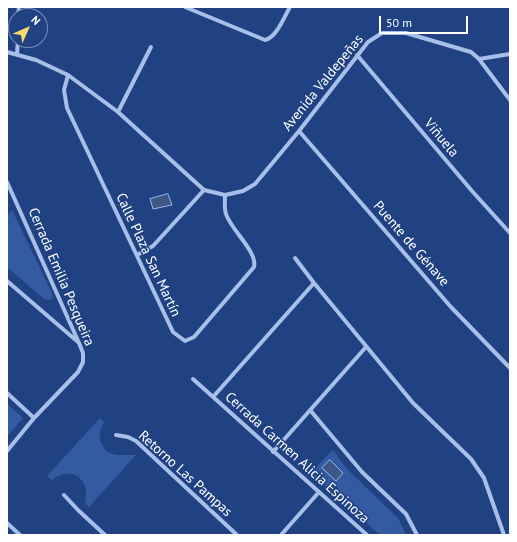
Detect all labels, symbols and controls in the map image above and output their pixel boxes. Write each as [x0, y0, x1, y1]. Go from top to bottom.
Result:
north arrow [8, 8, 48, 48]
scale bar [381, 8, 470, 34]
text: N [28, 13, 43, 28]
text: 50 m [386, 15, 412, 30]
street label: Avenida Valdepeñas [279, 31, 367, 135]
street label: Viñuela [420, 115, 462, 161]
street label: Calle Plaza San Martín [112, 190, 184, 320]
street label: Puente de Génave [369, 198, 453, 290]
street label: Cerrada Emilia Pesqueira [24, 205, 98, 349]
street label: Cerrada Carmen Alicia Espinoza [221, 389, 373, 527]
street label: Retorno Las Pampas [135, 428, 235, 520]

